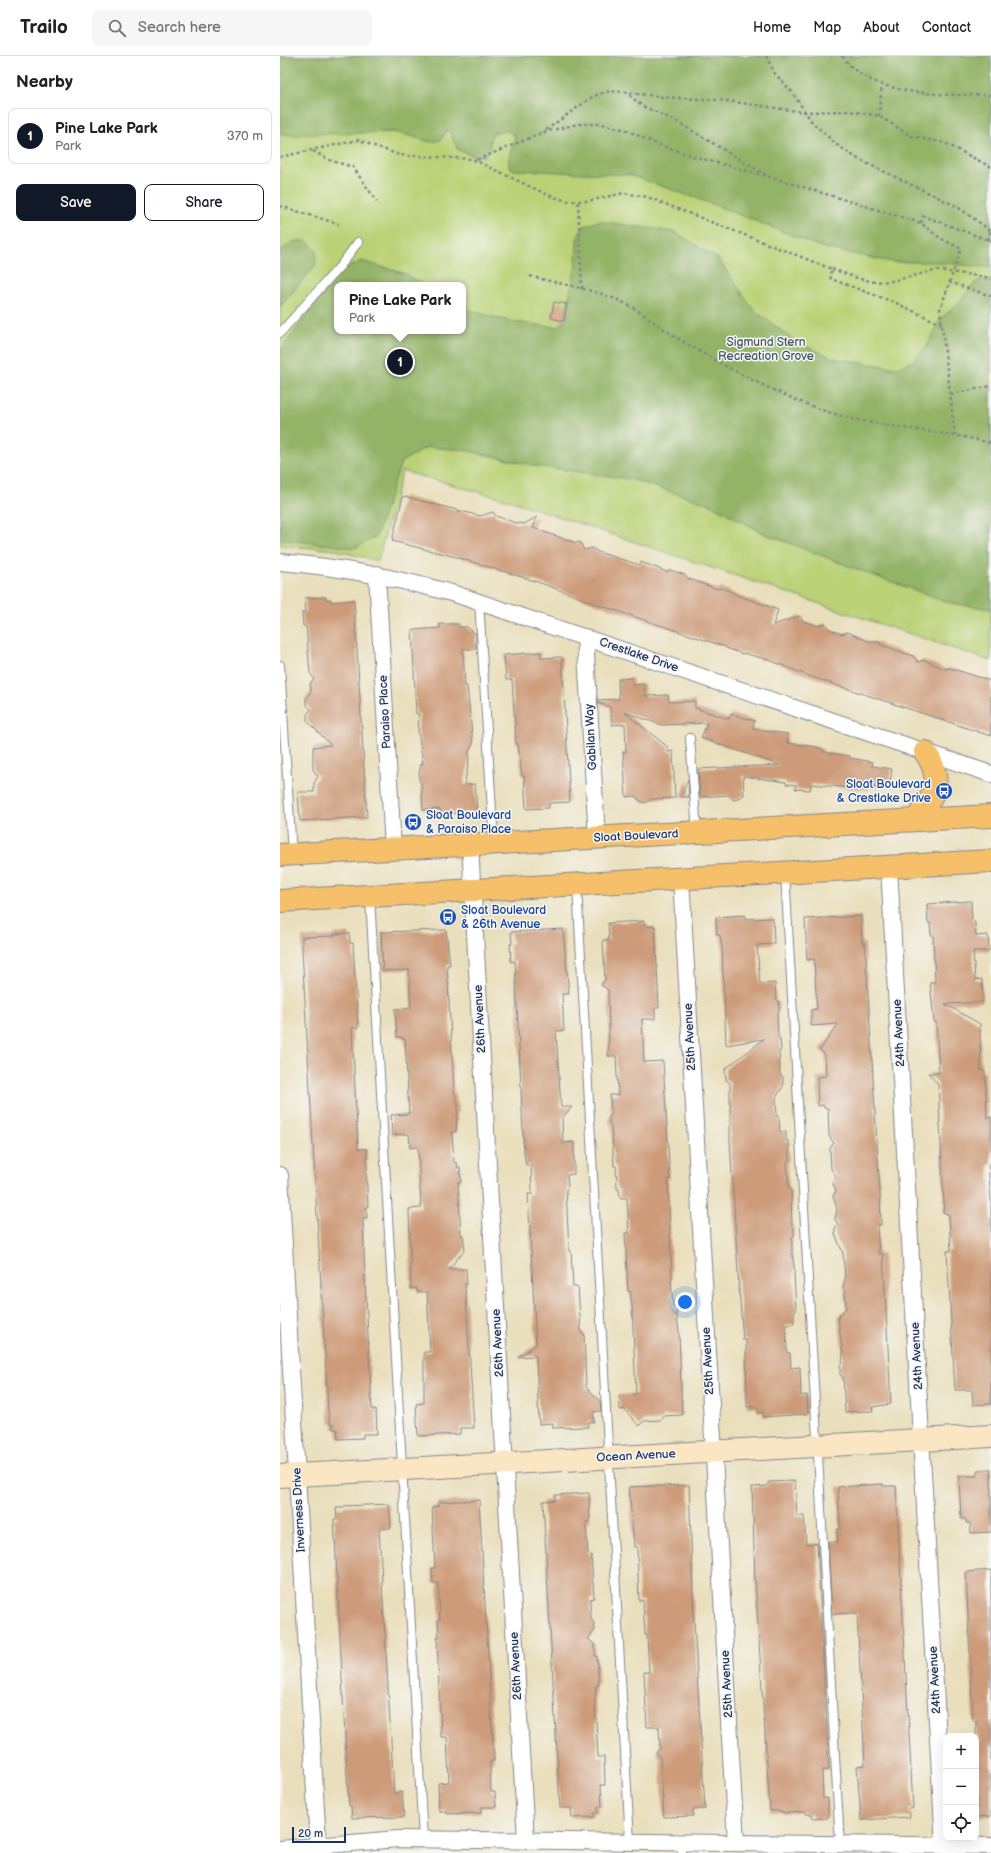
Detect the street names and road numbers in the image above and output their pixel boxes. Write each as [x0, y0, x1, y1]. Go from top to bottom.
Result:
street label: Crestlake Drive [597, 634, 681, 676]
street label: Paraiso Place [376, 675, 394, 749]
street label: Gabilan Way [582, 703, 600, 771]
street label: Sloat Boulevard [593, 826, 679, 846]
street label: 26th Avenue [471, 985, 489, 1053]
street label: 24th Avenue [890, 999, 908, 1067]
street label: 25th Avenue [681, 1003, 699, 1071]
street label: 26th Avenue [489, 1309, 507, 1377]
street label: 24th Avenue [908, 1322, 926, 1390]
street label: 25th Avenue [699, 1327, 717, 1395]
street label: Ocean Avenue [596, 1446, 676, 1466]
street label: Inverness Drive [289, 1467, 309, 1553]
street label: 26th Avenue [507, 1632, 525, 1700]
street label: 24th Avenue [926, 1646, 944, 1714]
street label: 25th Avenue [718, 1650, 736, 1718]

